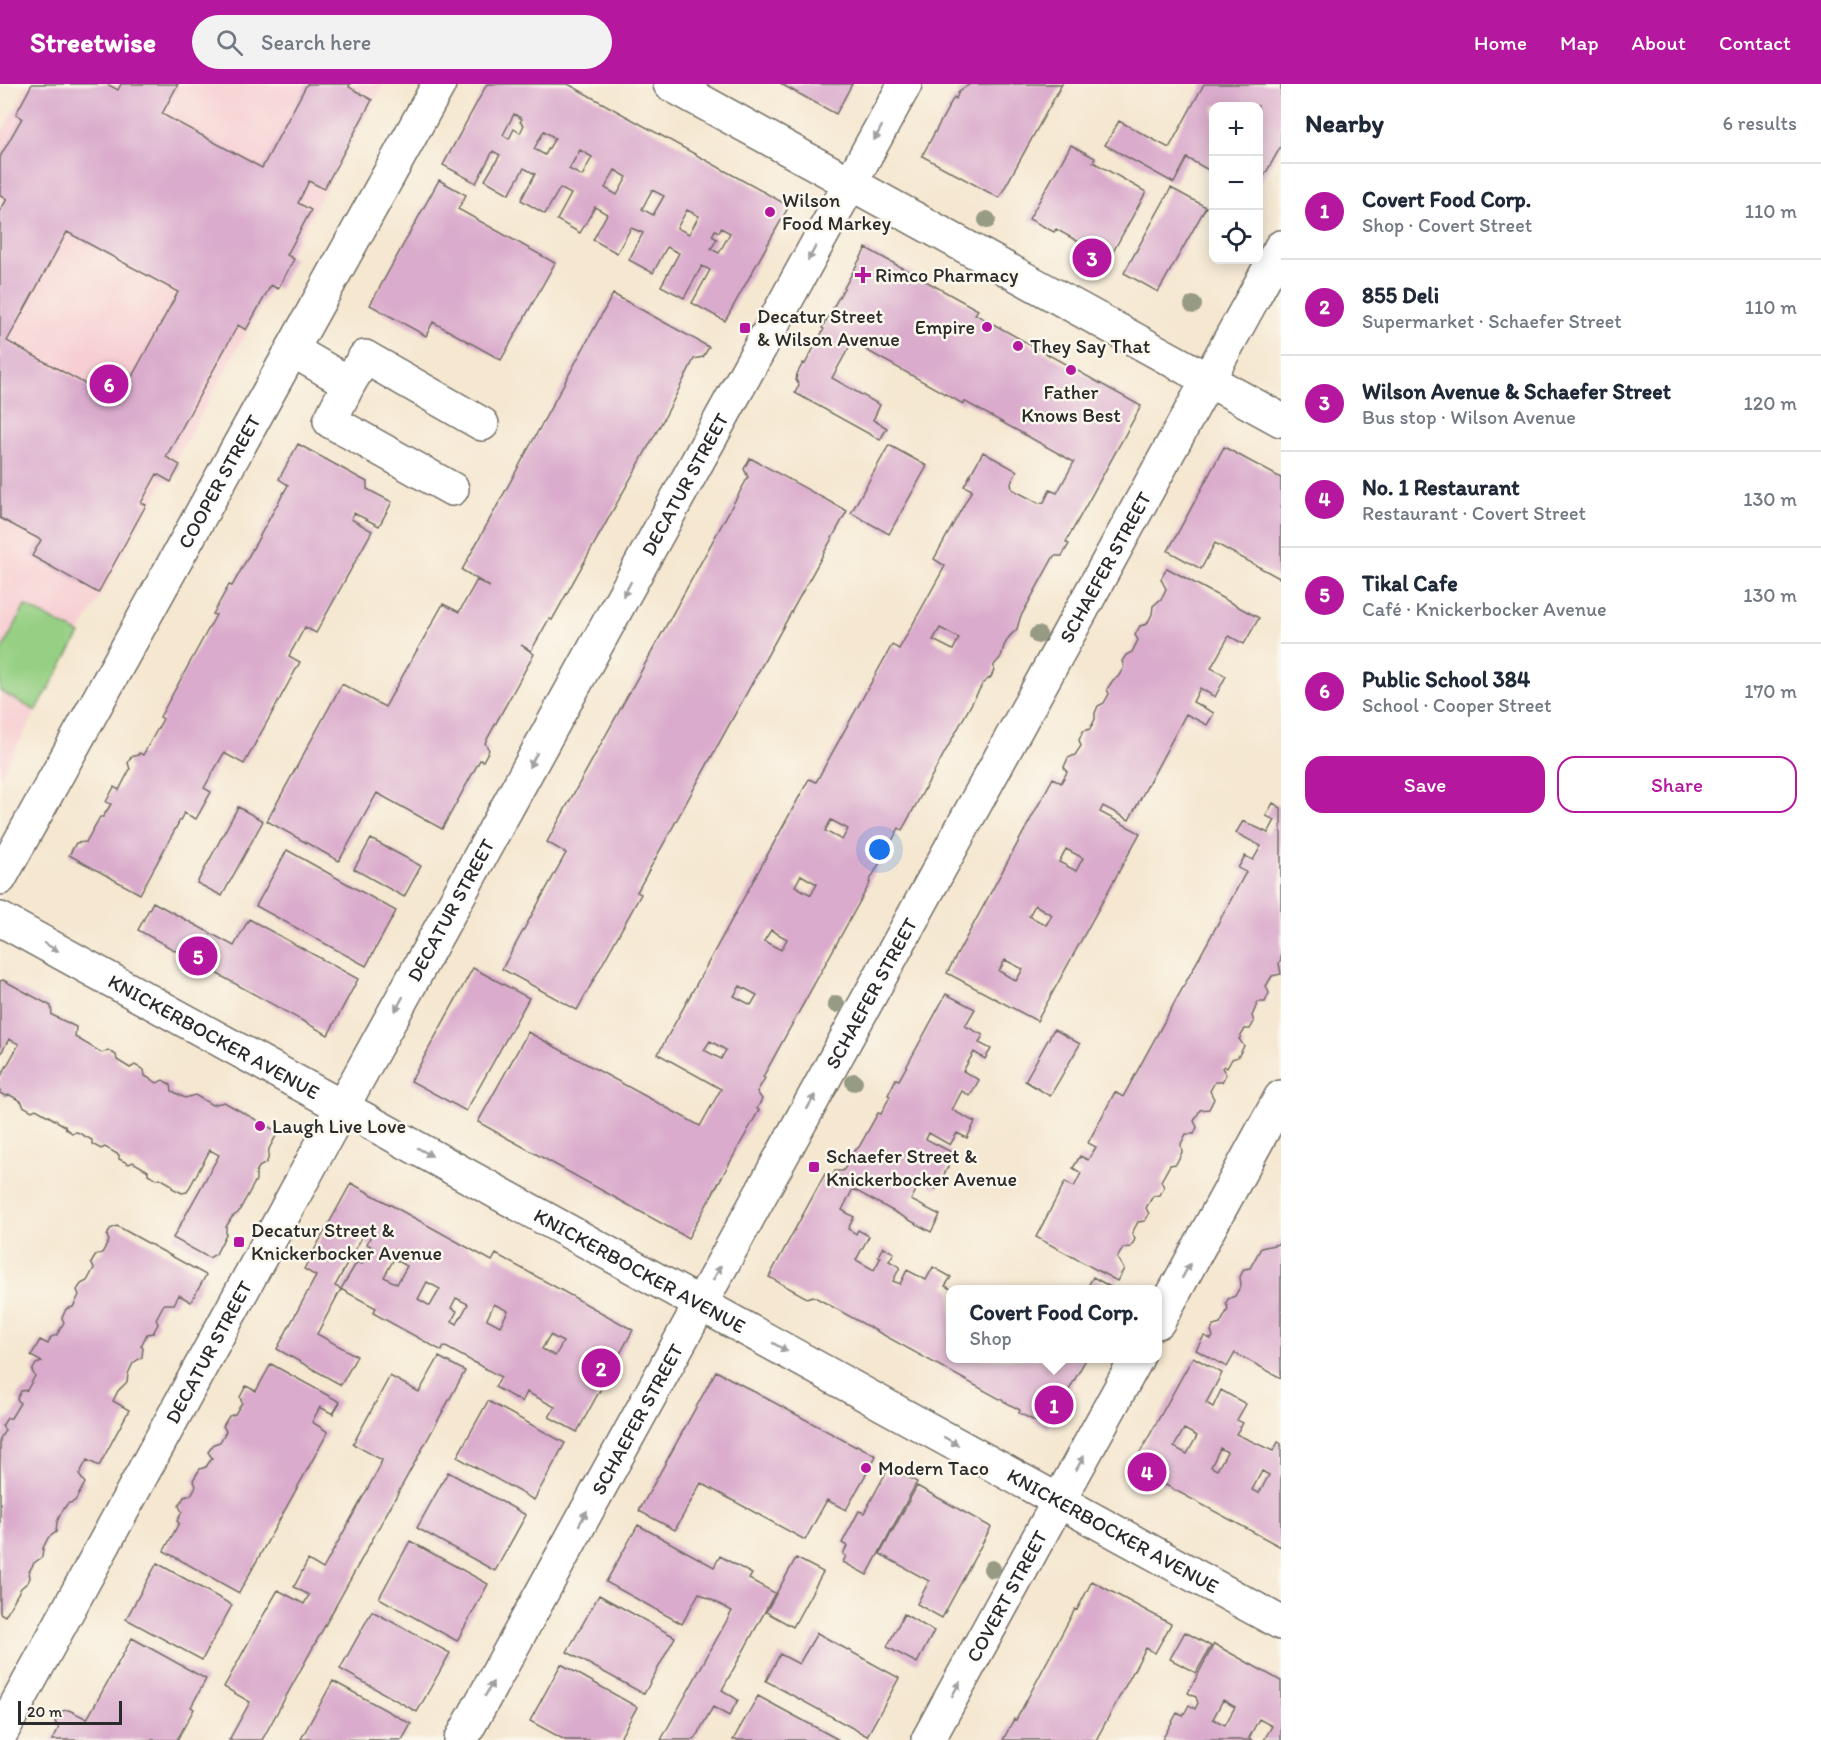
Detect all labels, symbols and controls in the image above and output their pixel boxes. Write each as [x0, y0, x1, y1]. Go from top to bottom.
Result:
search box [192, 15, 612, 69]
text: Streetwise [30, 25, 156, 59]
icon: search [213, 26, 246, 59]
text: Search here [261, 29, 371, 56]
text: Home [1474, 30, 1527, 55]
text: Map [1560, 30, 1599, 55]
text: About [1632, 30, 1686, 55]
text: Contact [1719, 30, 1791, 55]
map controls [1209, 102, 1263, 264]
button: + [1209, 102, 1263, 156]
text: Nearby [1305, 107, 1384, 139]
text: 6 results [1723, 111, 1797, 135]
one-way arrow [873, 125, 883, 142]
button: − [1209, 156, 1263, 210]
text: Covert Food Corp. [1362, 186, 1531, 213]
place label: Wilson Food Markey [782, 188, 891, 235]
text: 1 [1320, 199, 1329, 223]
text: 110 m [1745, 199, 1797, 223]
marker: Wilson Food Markey [763, 205, 777, 219]
button: locate [1209, 210, 1263, 264]
text: Shop · Covert Street [1362, 213, 1532, 237]
pin: 3 [1072, 236, 1112, 280]
one-way arrow [807, 244, 817, 261]
place label: Rimco Pharmacy [875, 263, 1019, 287]
marker: Rimco Pharmacy [856, 268, 870, 282]
text: 855 Deli [1362, 282, 1439, 309]
text: 2 [1319, 295, 1330, 319]
text: 110 m [1745, 295, 1797, 319]
place label: Decatur Street & Wilson Avenue [757, 304, 900, 351]
text: Supermarket · Schaefer Street [1362, 309, 1622, 333]
place label: Empire [915, 315, 975, 339]
marker: Empire [980, 320, 994, 334]
marker: Decatur Street & Wilson Avenue [738, 321, 752, 335]
place label: They Say That [1030, 334, 1151, 358]
marker: They Say That [1011, 339, 1025, 353]
pin: 6 [90, 362, 128, 406]
marker: Father Knows Best [1064, 363, 1078, 377]
text: Wilson Avenue & Schaefer Street [1362, 378, 1671, 405]
place label: Father Knows Best [1021, 380, 1121, 427]
text: 3 [1319, 391, 1330, 415]
text: 120 m [1744, 391, 1797, 415]
text: Bus stop · Wilson Avenue [1362, 405, 1576, 429]
street label: DECATUR STREET [636, 409, 734, 560]
street label: COOPER STREET [173, 410, 266, 553]
text: No. 1 Restaurant [1362, 474, 1520, 501]
text: 4 [1318, 487, 1331, 511]
text: 130 m [1743, 487, 1797, 511]
street label: SCHAEFER STREET [1054, 488, 1156, 647]
text: Restaurant · Covert Street [1362, 501, 1586, 525]
text: Tikal Cafe [1362, 570, 1458, 597]
one-way arrow [622, 581, 632, 598]
text: 5 [1319, 583, 1330, 607]
text: 130 m [1743, 583, 1797, 607]
text: Café · Knickerbocker Avenue [1362, 597, 1607, 621]
text: Public School 384 [1362, 666, 1530, 693]
text: 6 [1319, 679, 1330, 703]
text: 170 m [1744, 679, 1797, 703]
text: School · Cooper Street [1362, 693, 1551, 717]
one-way arrow [528, 752, 538, 769]
button: Save [1305, 756, 1545, 813]
button: Share [1557, 756, 1797, 813]
street label: DECATUR STREET [402, 835, 500, 986]
your location [865, 835, 894, 864]
street label: SCHAEFER STREET [820, 914, 922, 1073]
pin: 5 [178, 934, 218, 978]
one-way arrow [43, 942, 60, 952]
street label: KNICKERBOCKER AVENUE [104, 969, 324, 1104]
one-way arrow [394, 996, 404, 1013]
one-way arrow [806, 1094, 816, 1111]
place label: Laugh Live Love [272, 1114, 406, 1138]
marker: Laugh Live Love [253, 1119, 267, 1133]
place label: Schaefer Street & Knickerbocker Avenue [826, 1144, 1017, 1191]
one-way arrow [417, 1147, 434, 1157]
marker: Schaefer Street & Knickerbocker Avenue [807, 1160, 821, 1174]
street label: KNICKERBOCKER AVENUE [530, 1203, 750, 1338]
place label: Decatur Street & Knickerbocker Avenue [251, 1218, 442, 1265]
marker: Decatur Street & Knickerbocker Avenue [232, 1235, 246, 1249]
one-way arrow [1181, 1262, 1191, 1279]
one-way arrow [712, 1265, 722, 1282]
street label: DECATUR STREET [160, 1277, 257, 1428]
popup [946, 1285, 1162, 1363]
text: Covert Food Corp. [969, 1299, 1139, 1326]
text: Shop [969, 1326, 1012, 1350]
street label: SCHAEFER STREET [586, 1340, 688, 1499]
one-way arrow [771, 1342, 788, 1352]
pin: 2 [582, 1346, 620, 1390]
pin: 1 [1034, 1382, 1074, 1428]
one-way arrow [942, 1436, 959, 1446]
pin: 4 [1128, 1450, 1166, 1494]
one-way arrow [1075, 1454, 1085, 1471]
place label: Modern Taco [878, 1456, 989, 1480]
marker: Modern Taco [859, 1461, 873, 1475]
street label: KNICKERBOCKER AVENUE [1003, 1463, 1223, 1598]
one-way arrow [578, 1509, 588, 1526]
street label: COVERT STREET [961, 1526, 1052, 1666]
one-way arrow [484, 1680, 494, 1697]
one-way arrow [951, 1680, 961, 1697]
scale bar [18, 1698, 122, 1726]
text: 20 m [27, 1702, 62, 1721]

